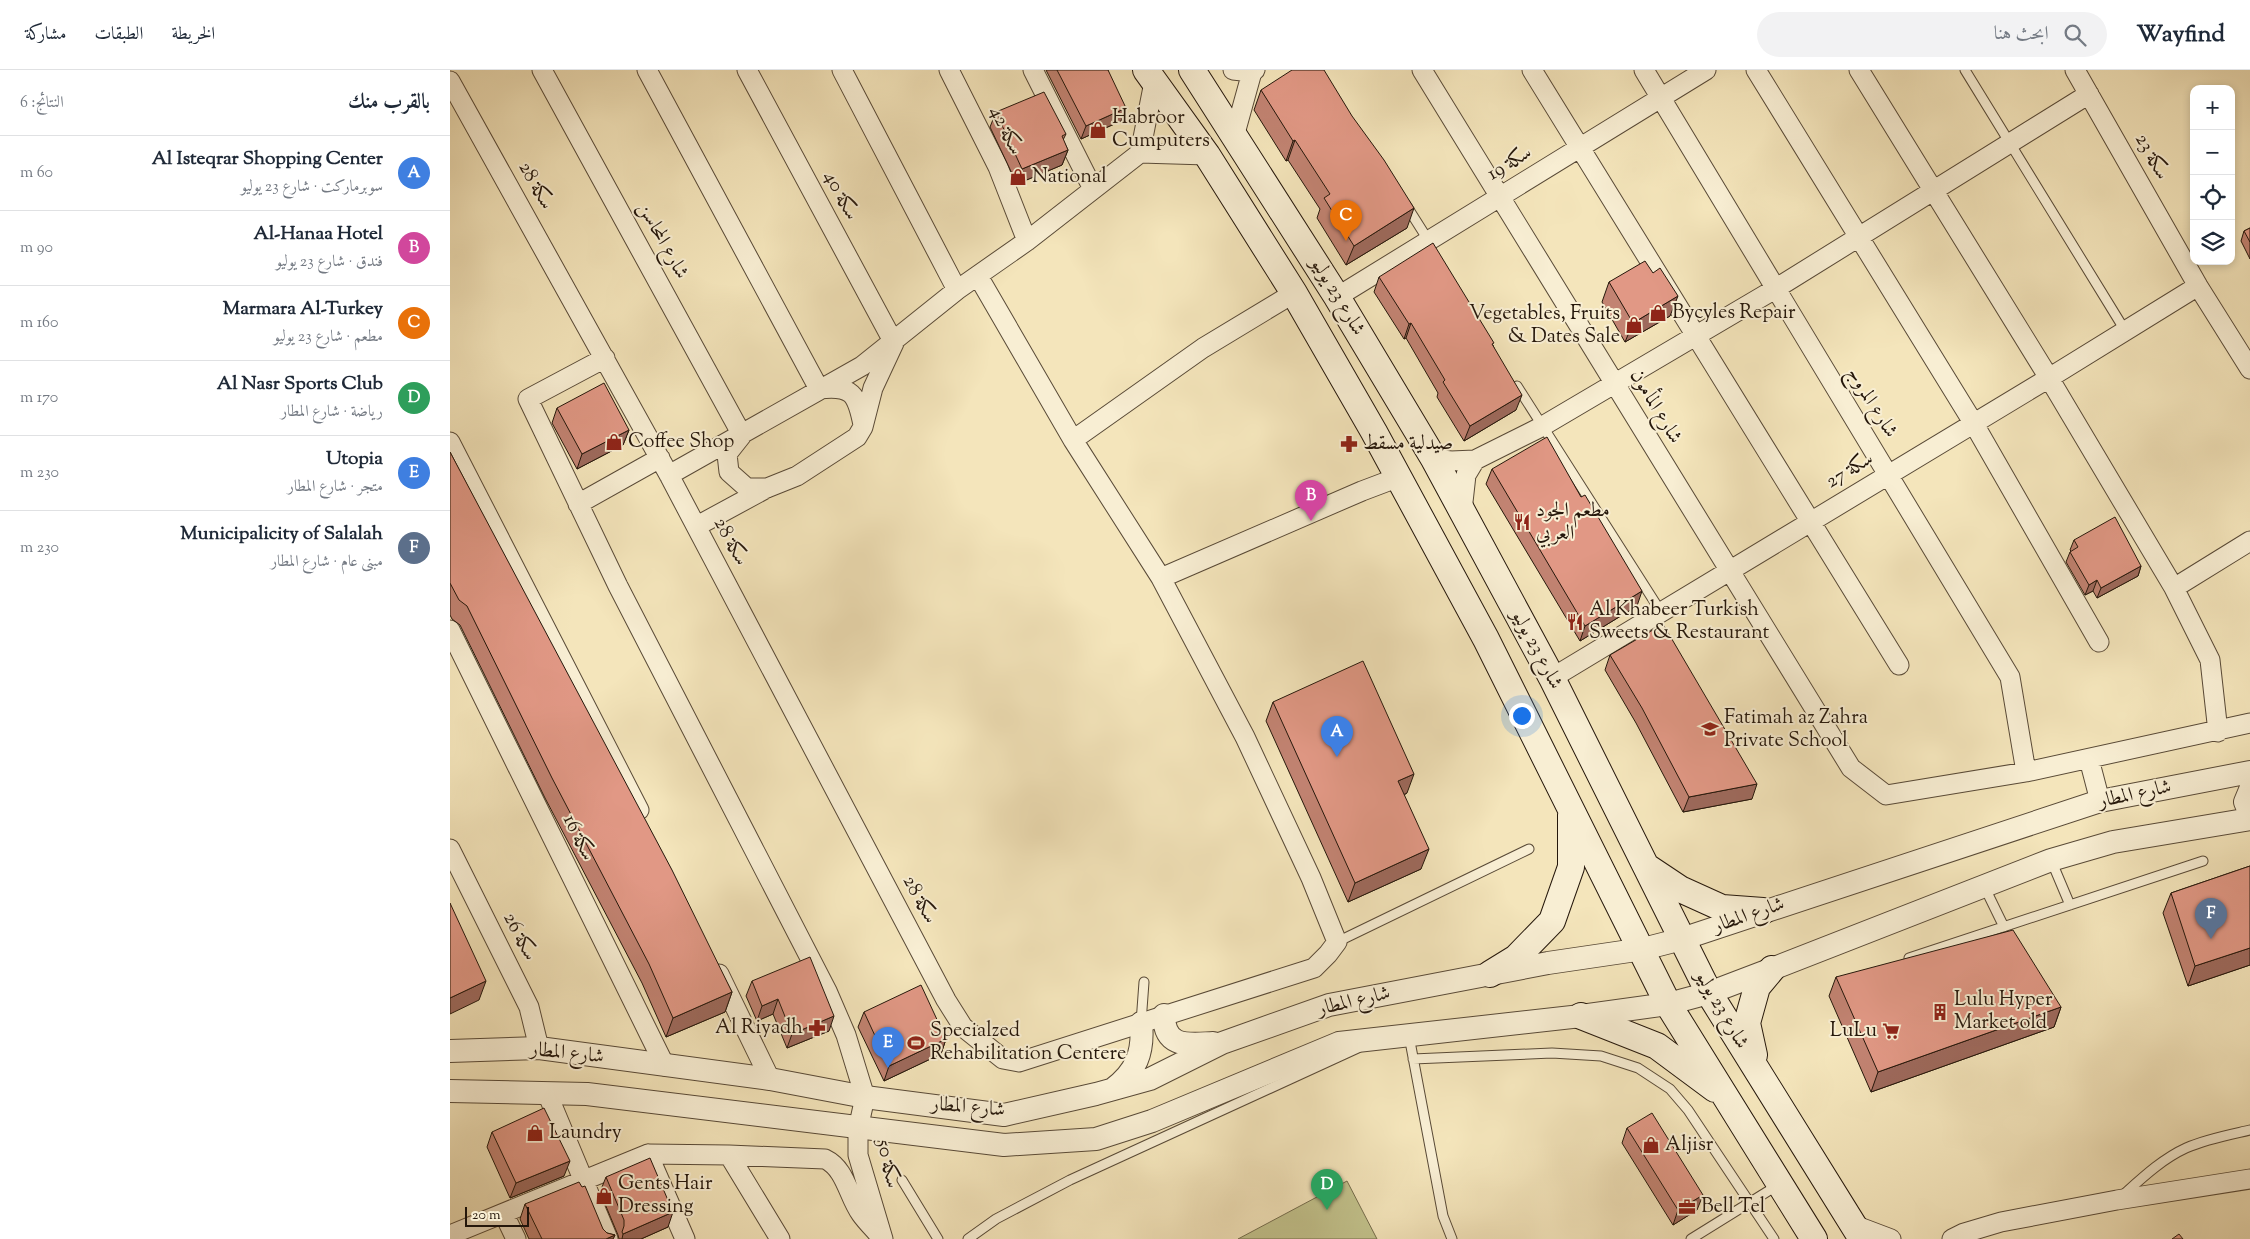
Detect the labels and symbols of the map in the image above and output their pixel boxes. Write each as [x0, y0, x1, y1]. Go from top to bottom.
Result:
street label: سكة 42 [981, 102, 1029, 160]
place label: Habroor Cumputers [1112, 104, 1210, 156]
shop icon: Habroor Cumputers [1088, 120, 1108, 140]
street label: 23 سكة [2126, 129, 2176, 185]
street label: سكة 19 [1482, 139, 1538, 189]
street label: سكة 28 [510, 157, 560, 215]
place label: National [1032, 163, 1107, 192]
street label: سكة 40 [815, 166, 865, 226]
shop icon: National [1008, 167, 1028, 187]
street label: شارع المحاسن [628, 197, 695, 285]
pin: C [1330, 200, 1362, 241]
street label: شارع 23 يوليو [1300, 251, 1372, 342]
place label: Bycyles Repair [1672, 299, 1796, 328]
place label: Vegetables, Fruits & Dates Sale [1469, 300, 1620, 352]
shop icon: Bycyles Repair [1648, 303, 1668, 323]
shop icon: Vegetables, Fruits & Dates Sale [1624, 315, 1644, 335]
street label: شارع المروج [1837, 362, 1904, 444]
street label: شارع المأمون [1621, 363, 1690, 450]
place label: Coffee Shop [628, 428, 734, 457]
place label: صيدلية مسقط [1363, 430, 1453, 459]
shop icon: Coffee Shop [604, 432, 624, 452]
pharmacy icon: صيدلية مسقط [1339, 434, 1359, 454]
street label: سكة 27 [1821, 445, 1879, 497]
pin: B [1295, 480, 1327, 521]
place label: مطعم الجود العربي [1536, 497, 1610, 549]
restaurant icon: مطعم الجود العربي [1512, 512, 1532, 532]
street label: سكة 28 [705, 513, 755, 571]
place label: Al Khabeer Turkish Sweets & Restaurant [1589, 596, 1770, 648]
street label: شارع 23 يوليو [1501, 603, 1569, 696]
restaurant icon: Al Khabeer Turkish Sweets & Restaurant [1565, 612, 1585, 632]
your location [1509, 703, 1535, 729]
place label: Fatimah az Zahra Private School [1724, 704, 1868, 756]
pin: A [1321, 716, 1353, 757]
school or university icon: Fatimah az Zahra Private School [1700, 719, 1720, 739]
street label: شارع المطار [2094, 773, 2174, 818]
street label: سكة 16 [554, 810, 602, 866]
street label: سكة 28 [894, 871, 944, 929]
street label: شارع المطار [1707, 890, 1789, 943]
pin: F [2195, 898, 2227, 939]
street label: سكة 26 [495, 908, 543, 966]
street label: شارع 23 يوليو [1685, 963, 1755, 1055]
street label: شارع المطار [1313, 980, 1394, 1026]
place label: Lulu Hyper Market old [1954, 986, 2053, 1038]
building icon: Lulu Hyper Market old [1930, 1002, 1950, 1022]
place label: Al Riyadh [715, 1014, 803, 1043]
place label: Specialzed Rehabilitation Centere [930, 1017, 1126, 1069]
place label: LuLu [1830, 1017, 1877, 1046]
pharmacy icon: Al Riyadh [807, 1018, 827, 1038]
supermarket icon: LuLu [1881, 1021, 1901, 1041]
pin: E [872, 1027, 904, 1068]
sports icon: Specialzed Rehabilitation Centere [906, 1033, 926, 1053]
street label: شارع المطار [527, 1036, 605, 1073]
street label: شارع المطار [928, 1090, 1006, 1127]
place label: Laundry [549, 1119, 622, 1148]
shop icon: Laundry [525, 1123, 545, 1143]
place label: Aljisr [1665, 1131, 1714, 1160]
shop icon: Aljisr [1641, 1135, 1661, 1155]
street label: سكة 50 [868, 1136, 906, 1191]
pin: D [1311, 1169, 1343, 1210]
place label: Gents Hair Dressing [618, 1170, 713, 1222]
shop icon: Gents Hair Dressing [594, 1186, 614, 1206]
place label: Bell Tel [1701, 1193, 1766, 1222]
office icon: Bell Tel [1677, 1197, 1697, 1217]
scale bar [465, 1204, 529, 1227]

